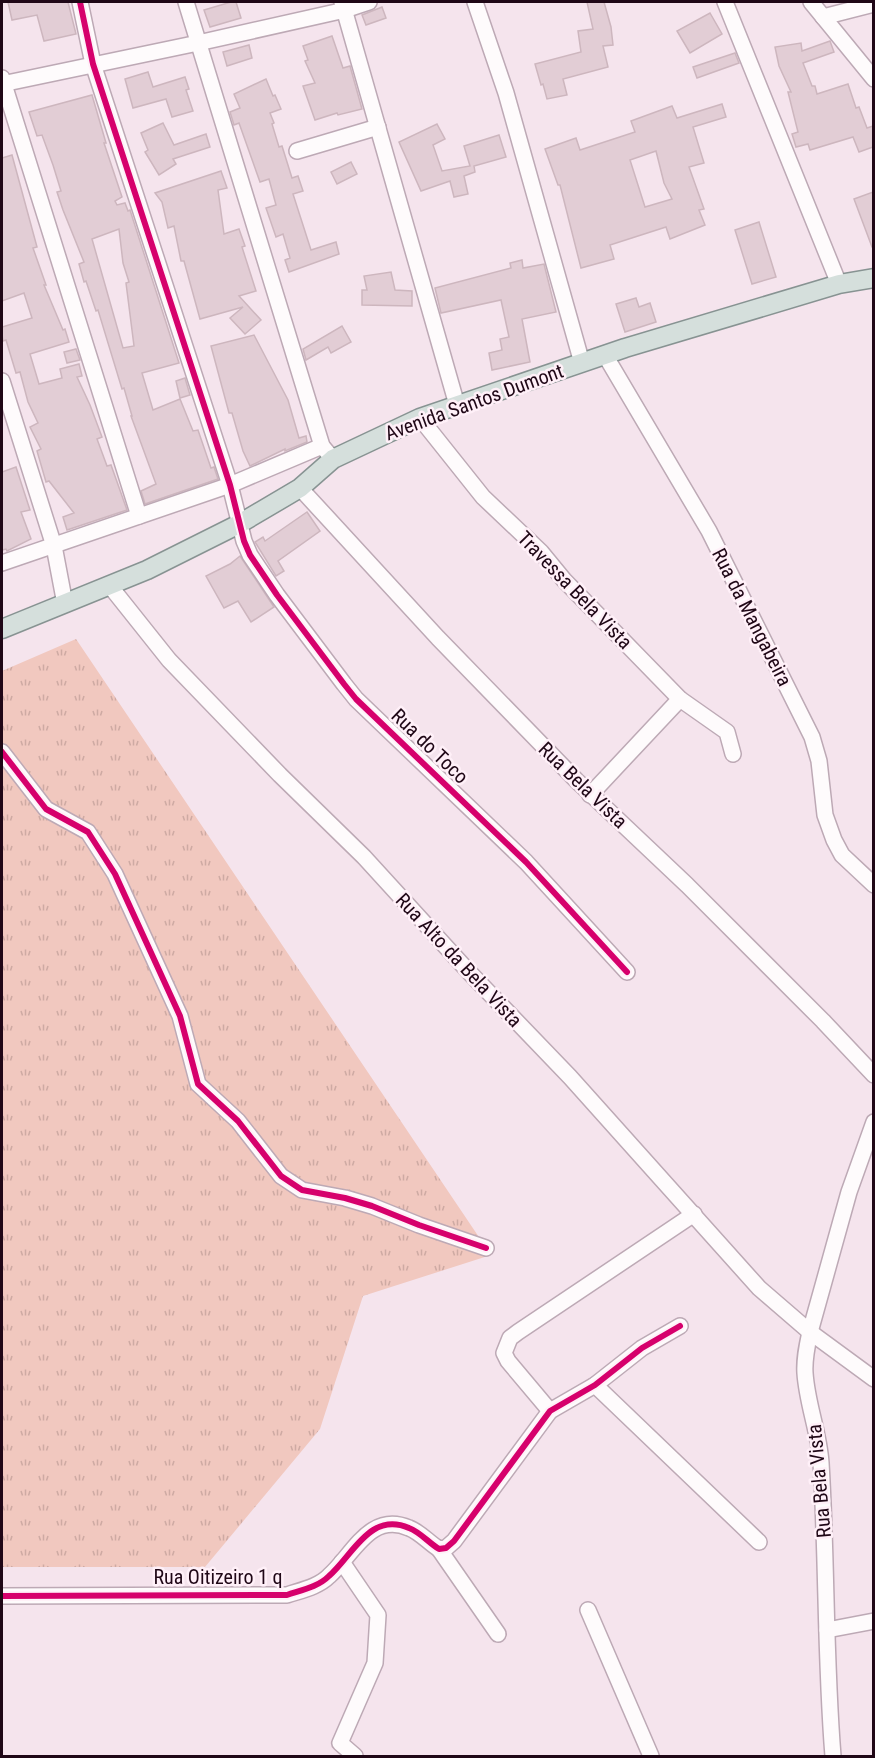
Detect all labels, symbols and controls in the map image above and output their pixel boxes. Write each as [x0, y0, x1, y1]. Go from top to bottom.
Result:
street label: Avenida Santos Dumont [382, 359, 567, 445]
street label: Travessa Bela Vista [513, 526, 637, 654]
street label: Rua da Mangabeira [707, 544, 797, 690]
street label: Rua do Toco [387, 704, 473, 788]
street label: Rua Bela Vista [534, 737, 632, 833]
street label: Rua Alto da Bela Vista [391, 888, 527, 1032]
street label: Rua Bela Vista [802, 1423, 836, 1539]
street label: Rua Oitizeiro 1 q [153, 1565, 283, 1589]

